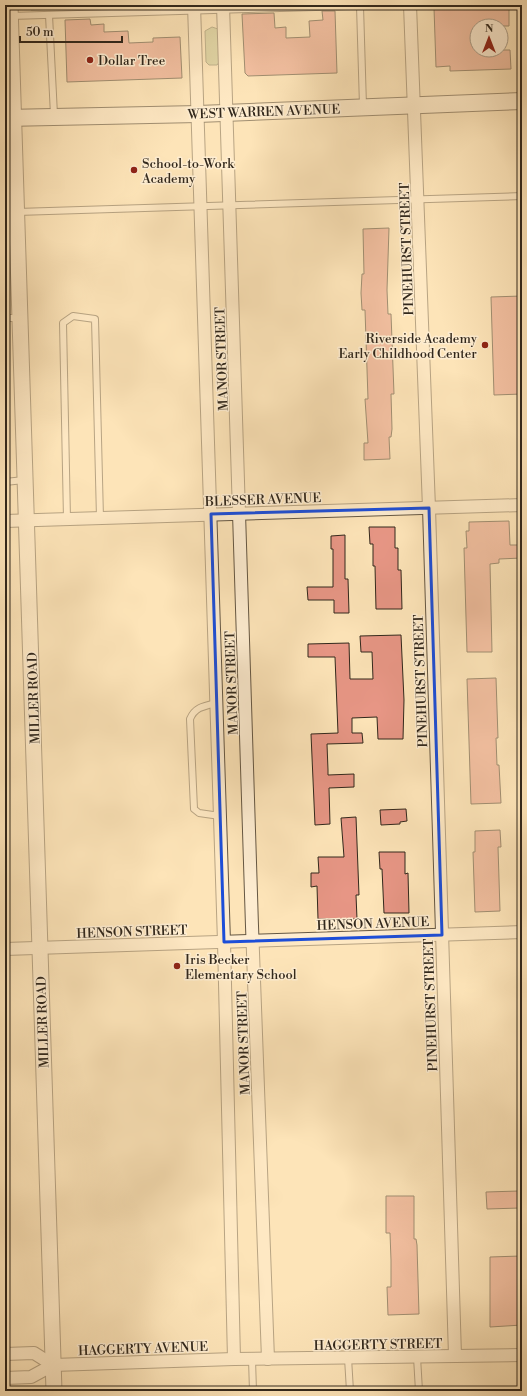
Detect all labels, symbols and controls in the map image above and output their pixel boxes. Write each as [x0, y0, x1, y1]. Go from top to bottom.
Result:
scale bar [20, 18, 122, 44]
north arrow [469, 18, 509, 58]
text: N [485, 22, 494, 36]
text: 50 m [26, 25, 54, 40]
place label: Dollar Tree [98, 53, 166, 69]
marker: Dollar Tree [85, 55, 95, 65]
street label: WEST WARREN AVENUE [186, 101, 341, 123]
place label: School-to-Work Academy [141, 156, 235, 187]
marker: School-to-Work Academy [129, 165, 139, 175]
street label: PINEHURST STREET [397, 182, 417, 316]
street label: MANOR STREET [212, 307, 232, 411]
place label: Riverside Academy Early Childhood Center [339, 331, 478, 362]
marker: Riverside Academy Early Childhood Center [480, 340, 490, 350]
street label: BLESSER AVENUE [204, 490, 322, 510]
street label: PINEHURST STREET [411, 614, 431, 748]
street label: MANOR STREET [222, 631, 242, 735]
street label: MILLER ROAD [24, 652, 44, 744]
street label: HENSON AVENUE [316, 914, 430, 934]
street label: HENSON STREET [76, 922, 188, 942]
street label: PINEHURST STREET [421, 938, 441, 1072]
place label: Iris Becker Elementary School [185, 952, 297, 983]
marker: Iris Becker Elementary School [172, 961, 182, 971]
street label: MILLER ROAD [33, 976, 53, 1068]
street label: MANOR STREET [234, 991, 254, 1095]
street label: HAGGERTY STREET [314, 1336, 442, 1354]
street label: HAGGERTY AVENUE [78, 1339, 208, 1359]

